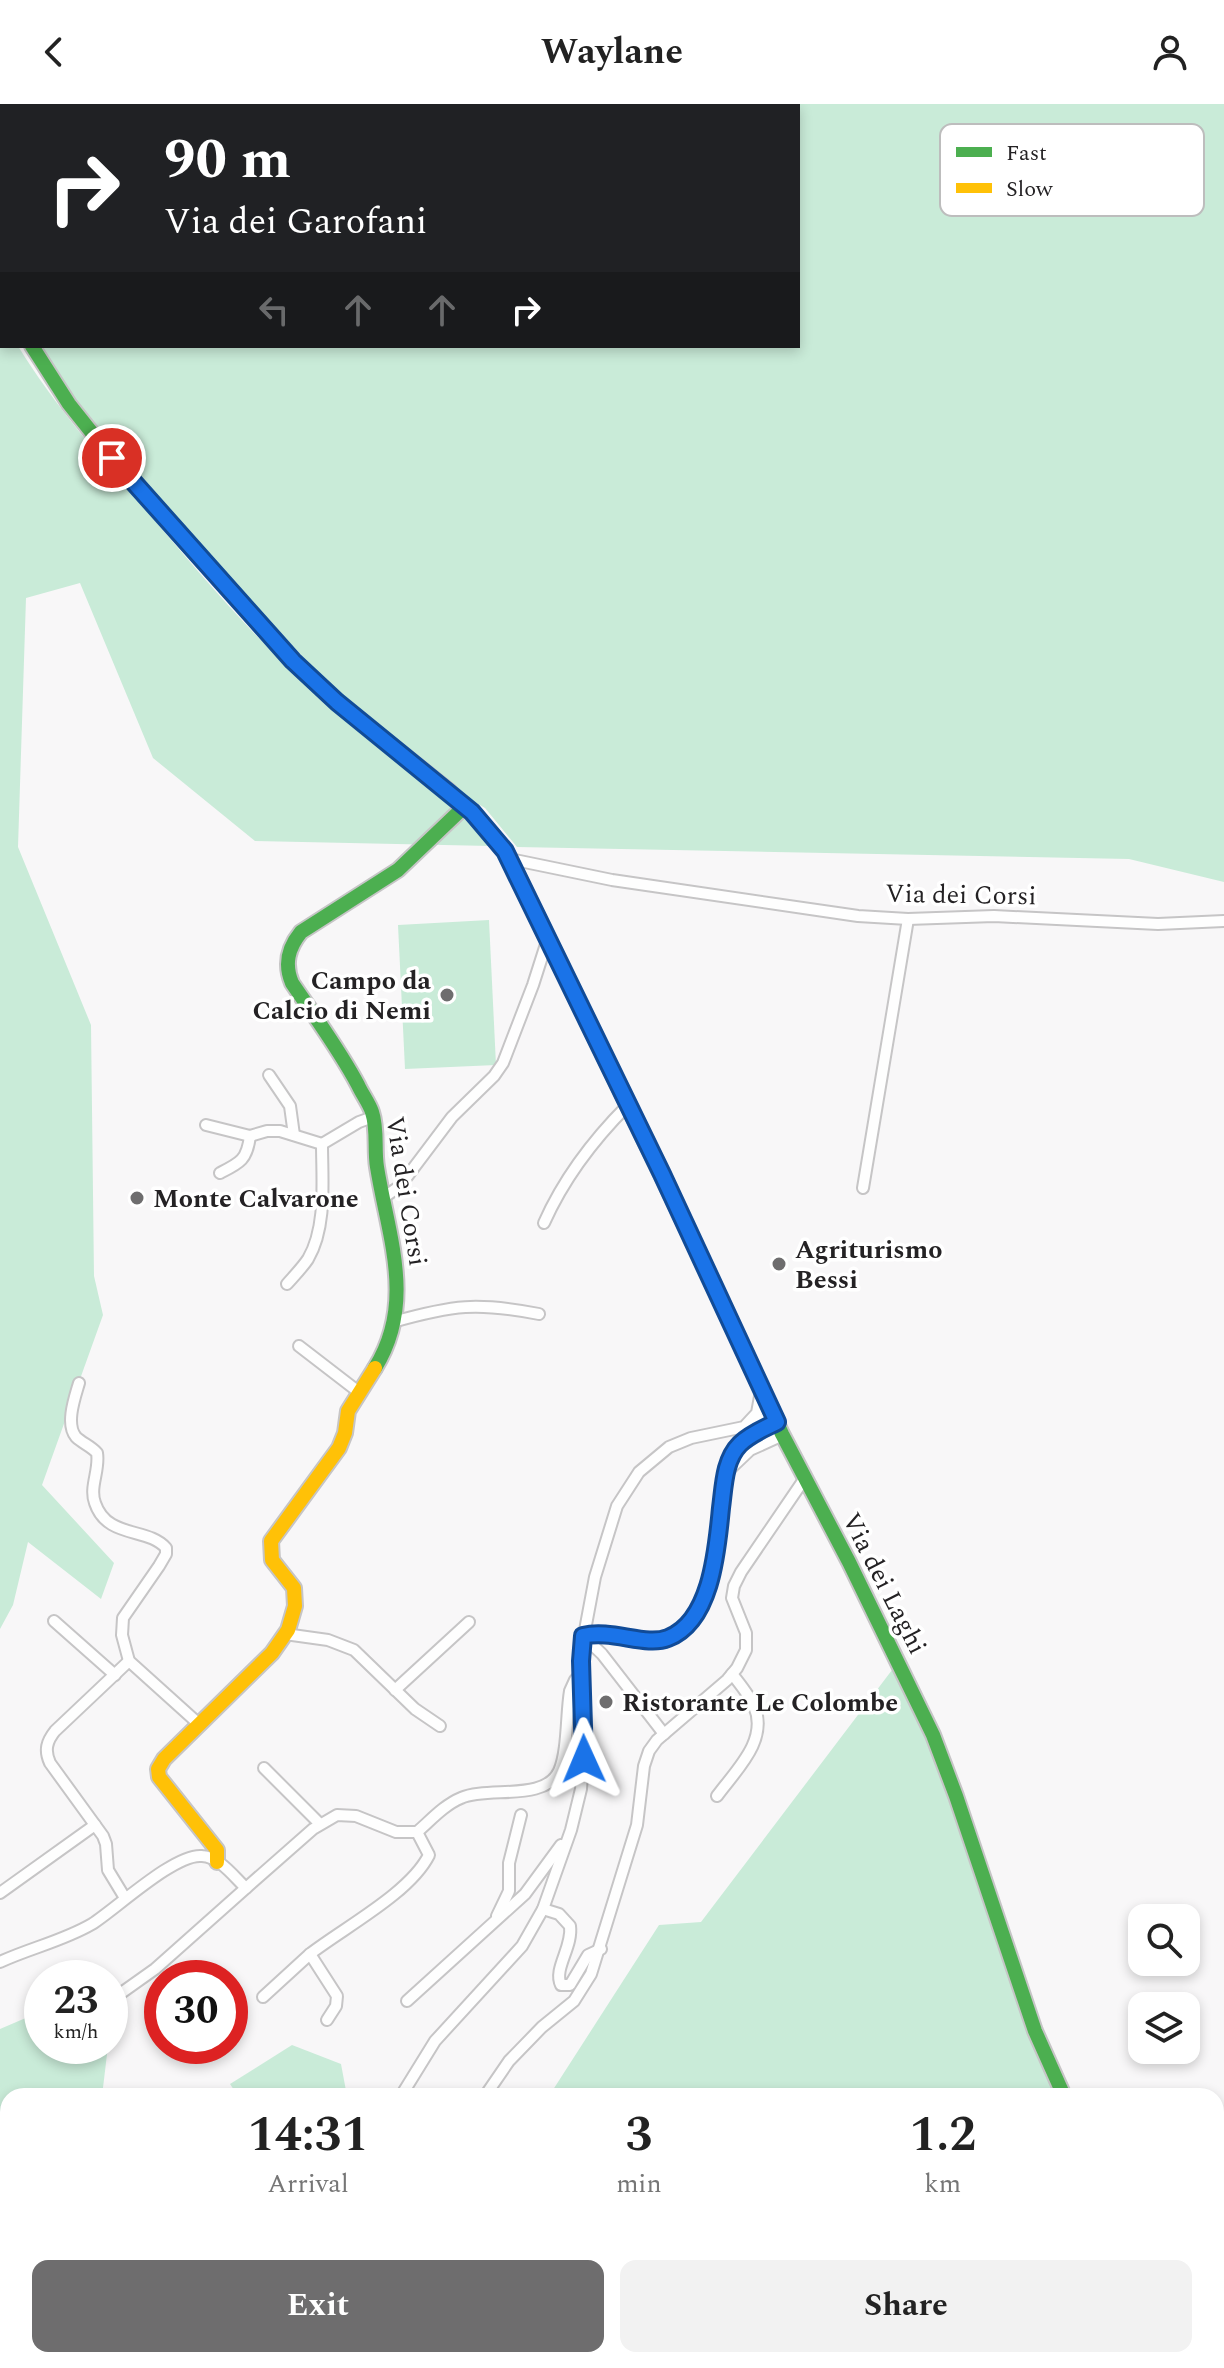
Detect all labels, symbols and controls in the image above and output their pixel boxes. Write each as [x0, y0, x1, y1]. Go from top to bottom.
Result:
text: Waylane [541, 25, 683, 80]
icon: back [32, 30, 76, 74]
icon: person [1148, 30, 1192, 74]
text: 90 m [164, 118, 291, 203]
legend [940, 124, 1204, 216]
icon: right [32, 136, 136, 240]
text: Fast [1006, 137, 1047, 170]
text: Slow [1006, 173, 1054, 206]
text: Via dei Garofani [164, 195, 427, 250]
icon: left [252, 288, 296, 332]
icon: ahead [336, 288, 380, 332]
icon: ahead [420, 288, 464, 332]
icon: right [504, 288, 548, 332]
pin [78, 424, 146, 492]
icon: arrive [90, 436, 134, 480]
street label: Via dei Corsi [885, 874, 1037, 916]
place label: Campo da Calcio di Nemi [252, 961, 432, 1031]
marker: Campo da Calcio di Nemi [438, 986, 456, 1004]
street label: Via dei Corsi [374, 1113, 438, 1269]
place label: Monte Calvarone [153, 1179, 359, 1219]
marker: Monte Calvarone [128, 1189, 146, 1207]
place label: Agriturismo Bessi [795, 1230, 942, 1300]
marker: Agriturismo Bessi [770, 1255, 788, 1273]
street label: Via dei Laghi [831, 1506, 937, 1661]
place label: Ristorante Le Colombe [622, 1683, 898, 1723]
marker: Ristorante Le Colombe [597, 1693, 615, 1711]
position arrow [542, 1717, 626, 1801]
map controls [1128, 1904, 1200, 2064]
button: search [1128, 1904, 1200, 1976]
speed limit sign: 30 [144, 1960, 248, 2064]
text: 23 [54, 1971, 98, 2032]
button: layers [1128, 1992, 1200, 2064]
text: km/h [54, 2017, 99, 2047]
text: 14:31 [248, 2099, 368, 2172]
text: 3 [625, 2099, 652, 2172]
text: 1.2 [909, 2099, 976, 2172]
text: Arrival [268, 2164, 349, 2204]
text: min [616, 2164, 662, 2204]
text: km [924, 2164, 961, 2204]
button: Exit [32, 2260, 604, 2352]
button: Share [620, 2260, 1192, 2352]

